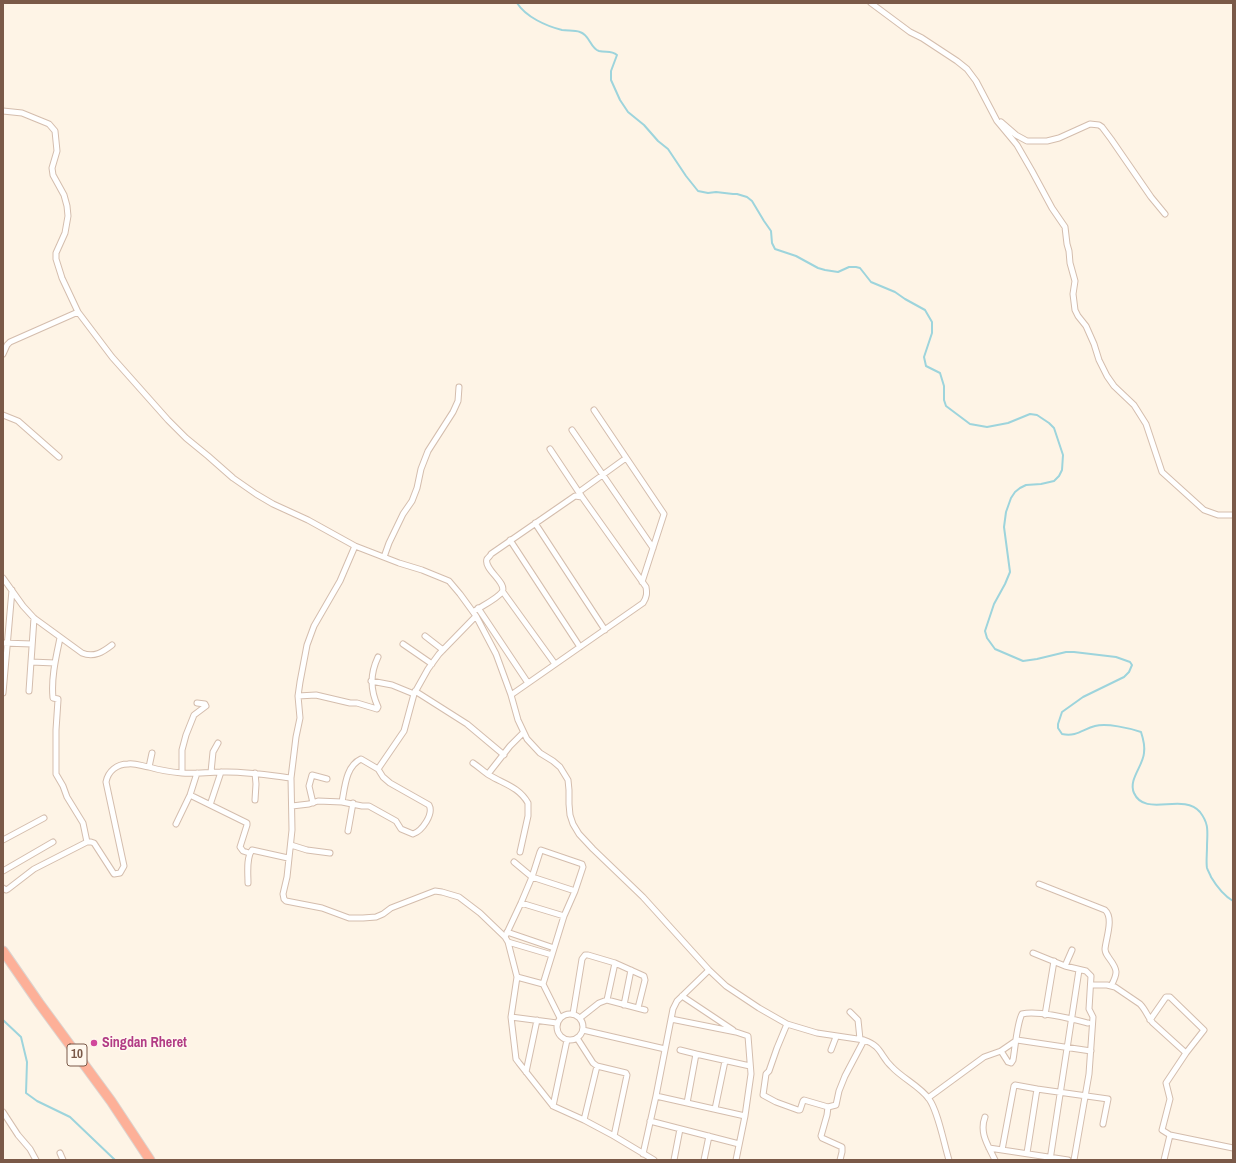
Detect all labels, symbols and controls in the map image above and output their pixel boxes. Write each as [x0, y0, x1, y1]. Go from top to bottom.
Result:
place label: Singdan Rheret [102, 1035, 187, 1051]
marker: Singdan Rheret [89, 1038, 99, 1048]
road number: 10 [67, 1044, 87, 1066]

